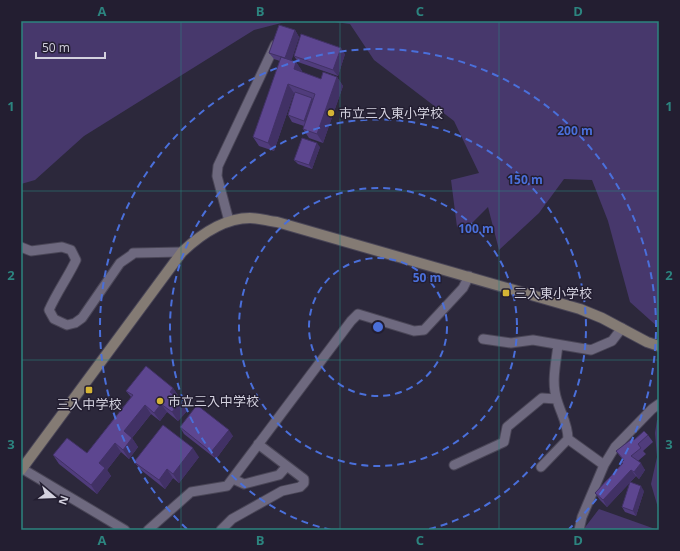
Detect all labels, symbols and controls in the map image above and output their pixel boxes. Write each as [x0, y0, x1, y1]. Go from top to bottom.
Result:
text: A [98, 2, 107, 20]
text: B [256, 2, 265, 20]
text: C [416, 2, 424, 20]
text: D [573, 2, 583, 20]
scale bar [36, 34, 105, 60]
text: 50 m [42, 39, 70, 56]
text: 1 [7, 97, 15, 115]
text: 1 [665, 97, 673, 115]
place label: 市立三入東小学校 [339, 104, 443, 122]
marker: 市立三入東小学校 [326, 108, 336, 118]
text: 200 m [557, 122, 593, 139]
text: 150 m [507, 171, 543, 188]
text: 100 m [458, 220, 494, 237]
text: 2 [7, 266, 15, 284]
text: 2 [665, 266, 673, 284]
text: 50 m [413, 269, 441, 286]
place label: 三入東小学校 [514, 284, 592, 302]
marker: 三入東小学校 [501, 288, 511, 298]
centre of rings [371, 320, 385, 334]
marker: 三入中学校 [84, 385, 94, 395]
place label: 市立三入中学校 [168, 392, 259, 410]
place label: 三入中学校 [56, 395, 122, 413]
marker: 市立三入中学校 [155, 396, 165, 406]
text: 3 [7, 435, 15, 453]
text: 3 [665, 435, 673, 453]
north arrow [34, 477, 74, 517]
text: N [55, 494, 72, 507]
text: A [98, 531, 107, 549]
text: B [256, 531, 265, 549]
text: C [416, 531, 424, 549]
text: D [573, 531, 583, 549]

